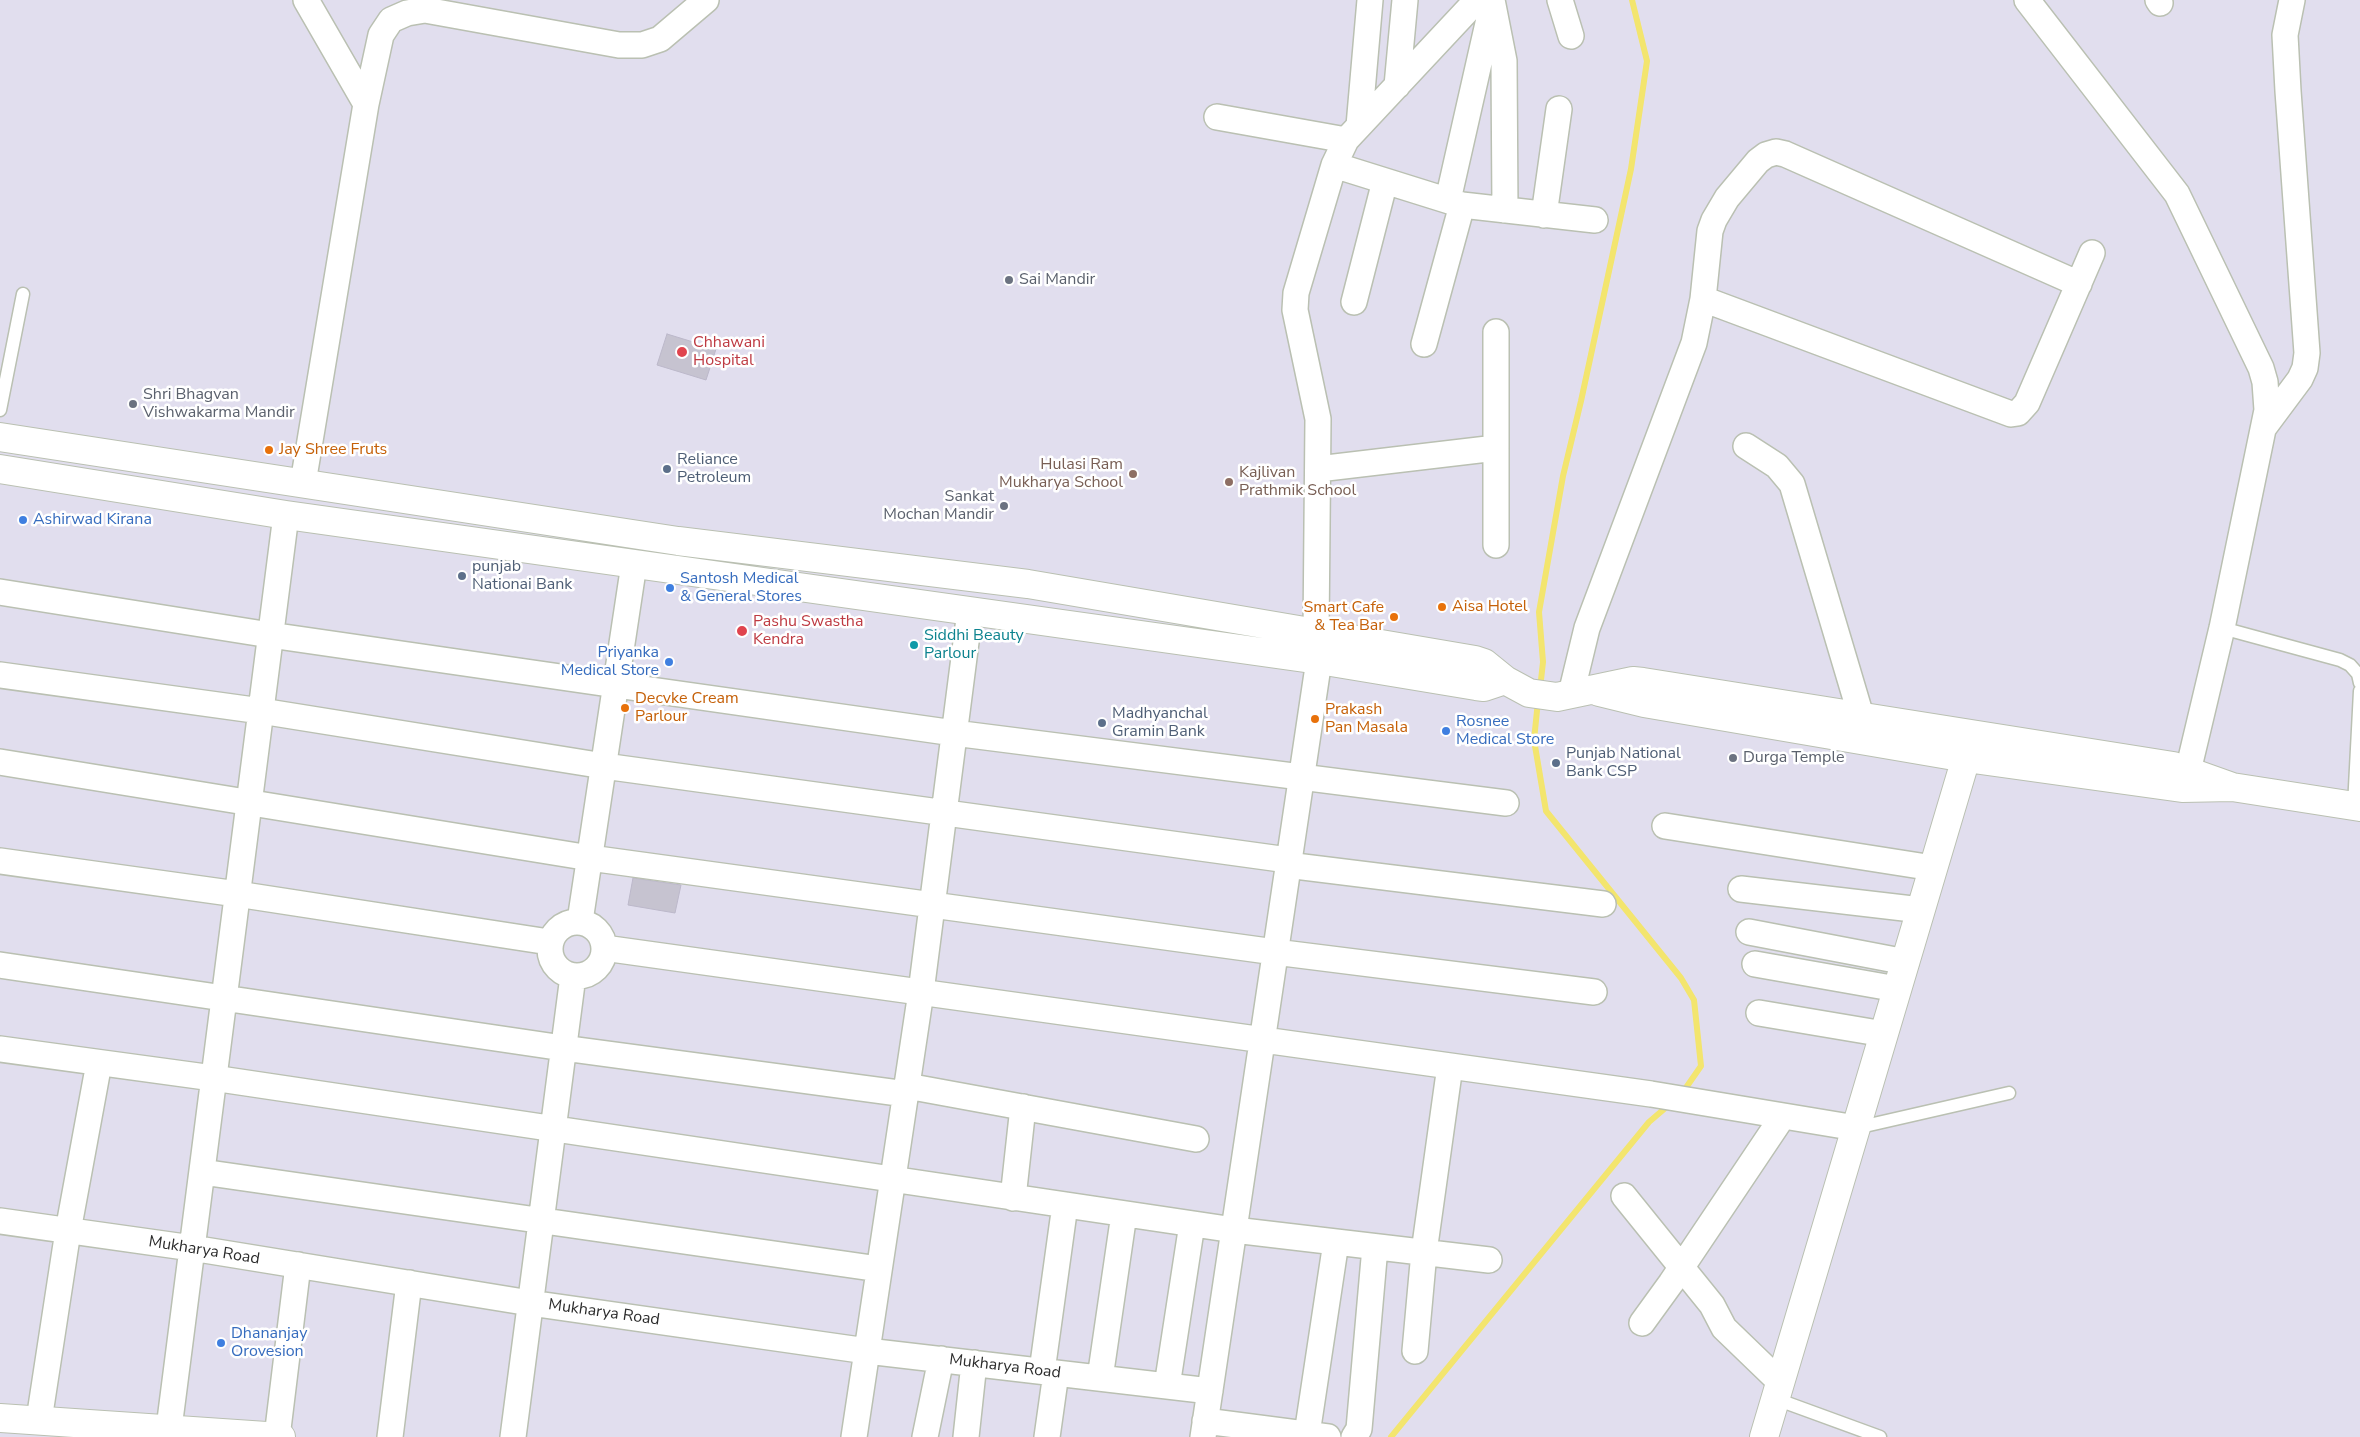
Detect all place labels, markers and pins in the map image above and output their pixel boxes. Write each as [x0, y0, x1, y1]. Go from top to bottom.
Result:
place label: Sai Mandir [1019, 270, 1095, 290]
marker: Sai Mandir [1003, 274, 1015, 286]
place label: Chhawani Hospital [693, 333, 765, 371]
marker: Chhawani Hospital [675, 345, 689, 359]
place label: Shri Bhagvan Vishwakarma Mandir [143, 385, 295, 423]
marker: Shri Bhagvan Vishwakarma Mandir [127, 398, 139, 410]
place label: Jay Shree Fruts [279, 440, 387, 460]
marker: Jay Shree Fruts [263, 444, 275, 456]
place label: Reliance Petroleum [677, 450, 751, 488]
place label: Hulasi Ram Mukharya School [999, 455, 1123, 493]
marker: Reliance Petroleum [661, 463, 673, 475]
place label: Kajlivan Prathmik School [1239, 463, 1356, 501]
marker: Hulasi Ram Mukharya School [1127, 468, 1139, 480]
marker: Kajlivan Prathmik School [1223, 476, 1235, 488]
place label: Sankat Mochan Mandir [883, 487, 994, 525]
marker: Sankat Mochan Mandir [998, 500, 1010, 512]
place label: Ashirwad Kirana [33, 510, 152, 530]
marker: Ashirwad Kirana [17, 514, 29, 526]
place label: punjab Nationai Bank [472, 557, 572, 595]
place label: Santosh Medical & General Stores [680, 569, 802, 607]
marker: punjab Nationai Bank [456, 570, 468, 582]
marker: Santosh Medical & General Stores [664, 582, 676, 594]
place label: Aisa Hotel [1452, 597, 1527, 617]
place label: Smart Cafe & Tea Bar [1304, 598, 1384, 636]
marker: Aisa Hotel [1436, 601, 1448, 613]
marker: Smart Cafe & Tea Bar [1388, 611, 1400, 623]
place label: Pashu Swastha Kendra [753, 612, 863, 650]
marker: Pashu Swastha Kendra [735, 624, 749, 638]
place label: Siddhi Beauty Parlour [924, 626, 1024, 664]
marker: Siddhi Beauty Parlour [908, 639, 920, 651]
place label: Priyanka Medical Store [561, 643, 659, 681]
marker: Priyanka Medical Store [663, 656, 675, 668]
place label: Decvke Cream Parlour [635, 689, 739, 727]
place label: Prakash Pan Masala [1325, 700, 1408, 738]
marker: Decvke Cream Parlour [619, 702, 631, 714]
place label: Madhyanchal Gramin Bank [1112, 704, 1208, 742]
place label: Rosnee Medical Store [1456, 712, 1554, 750]
marker: Prakash Pan Masala [1309, 713, 1321, 725]
marker: Madhyanchal Gramin Bank [1096, 717, 1108, 729]
marker: Rosnee Medical Store [1440, 725, 1452, 737]
place label: Punjab National Bank CSP [1566, 744, 1681, 782]
place label: Durga Temple [1743, 748, 1845, 768]
marker: Durga Temple [1727, 752, 1739, 764]
marker: Punjab National Bank CSP [1550, 757, 1562, 769]
place label: Dhananjay Orovesion [231, 1324, 307, 1362]
marker: Dhananjay Orovesion [215, 1337, 227, 1349]

